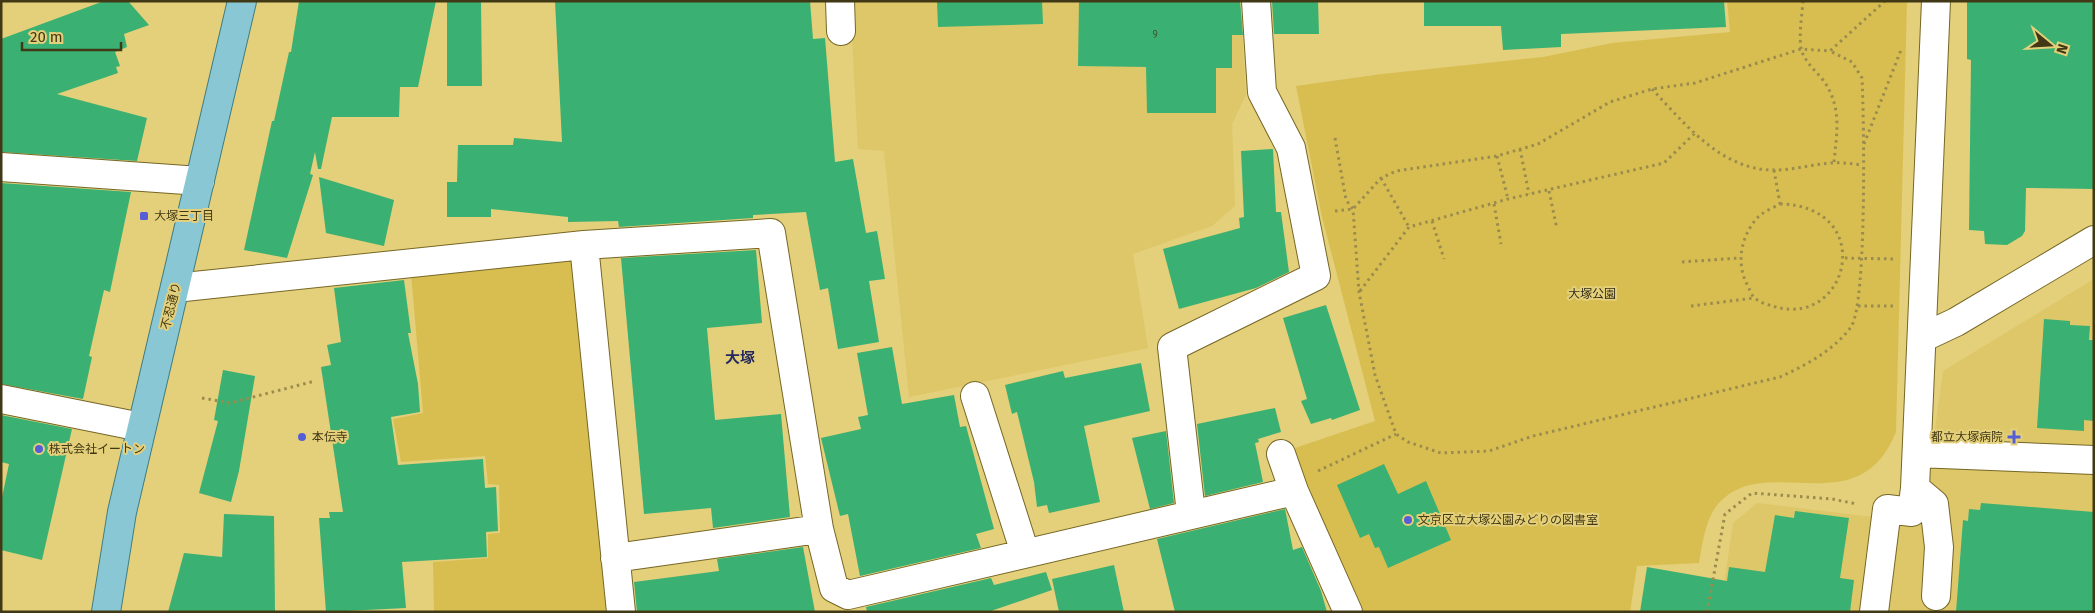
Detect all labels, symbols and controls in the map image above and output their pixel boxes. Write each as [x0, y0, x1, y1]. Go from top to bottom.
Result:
scale bar [22, 20, 121, 52]
north arrow [2025, 20, 2075, 70]
text: 20 m [30, 28, 63, 46]
house number: 9 [1152, 29, 1158, 41]
text: N [2052, 42, 2071, 56]
place label: 大塚三丁目 [154, 209, 214, 223]
marker: 大塚三丁目 [138, 210, 150, 222]
street label: 不忍通り [158, 281, 184, 331]
park label: 大塚公園 [1568, 287, 1616, 301]
district label: 大塚 [725, 349, 755, 367]
place label: 本伝寺 [312, 430, 348, 444]
place label: 都立大塚病院 [1931, 430, 2003, 444]
marker: 都立大塚病院 [2007, 430, 2021, 444]
marker: 本伝寺 [296, 431, 308, 443]
place label: 株式会社イートン [49, 442, 145, 456]
marker: 株式会社イートン [33, 443, 45, 455]
place label: 文京区立大塚公園みどりの図書室 [1418, 513, 1598, 527]
marker: 文京区立大塚公園みどりの図書室 [1402, 514, 1414, 526]

